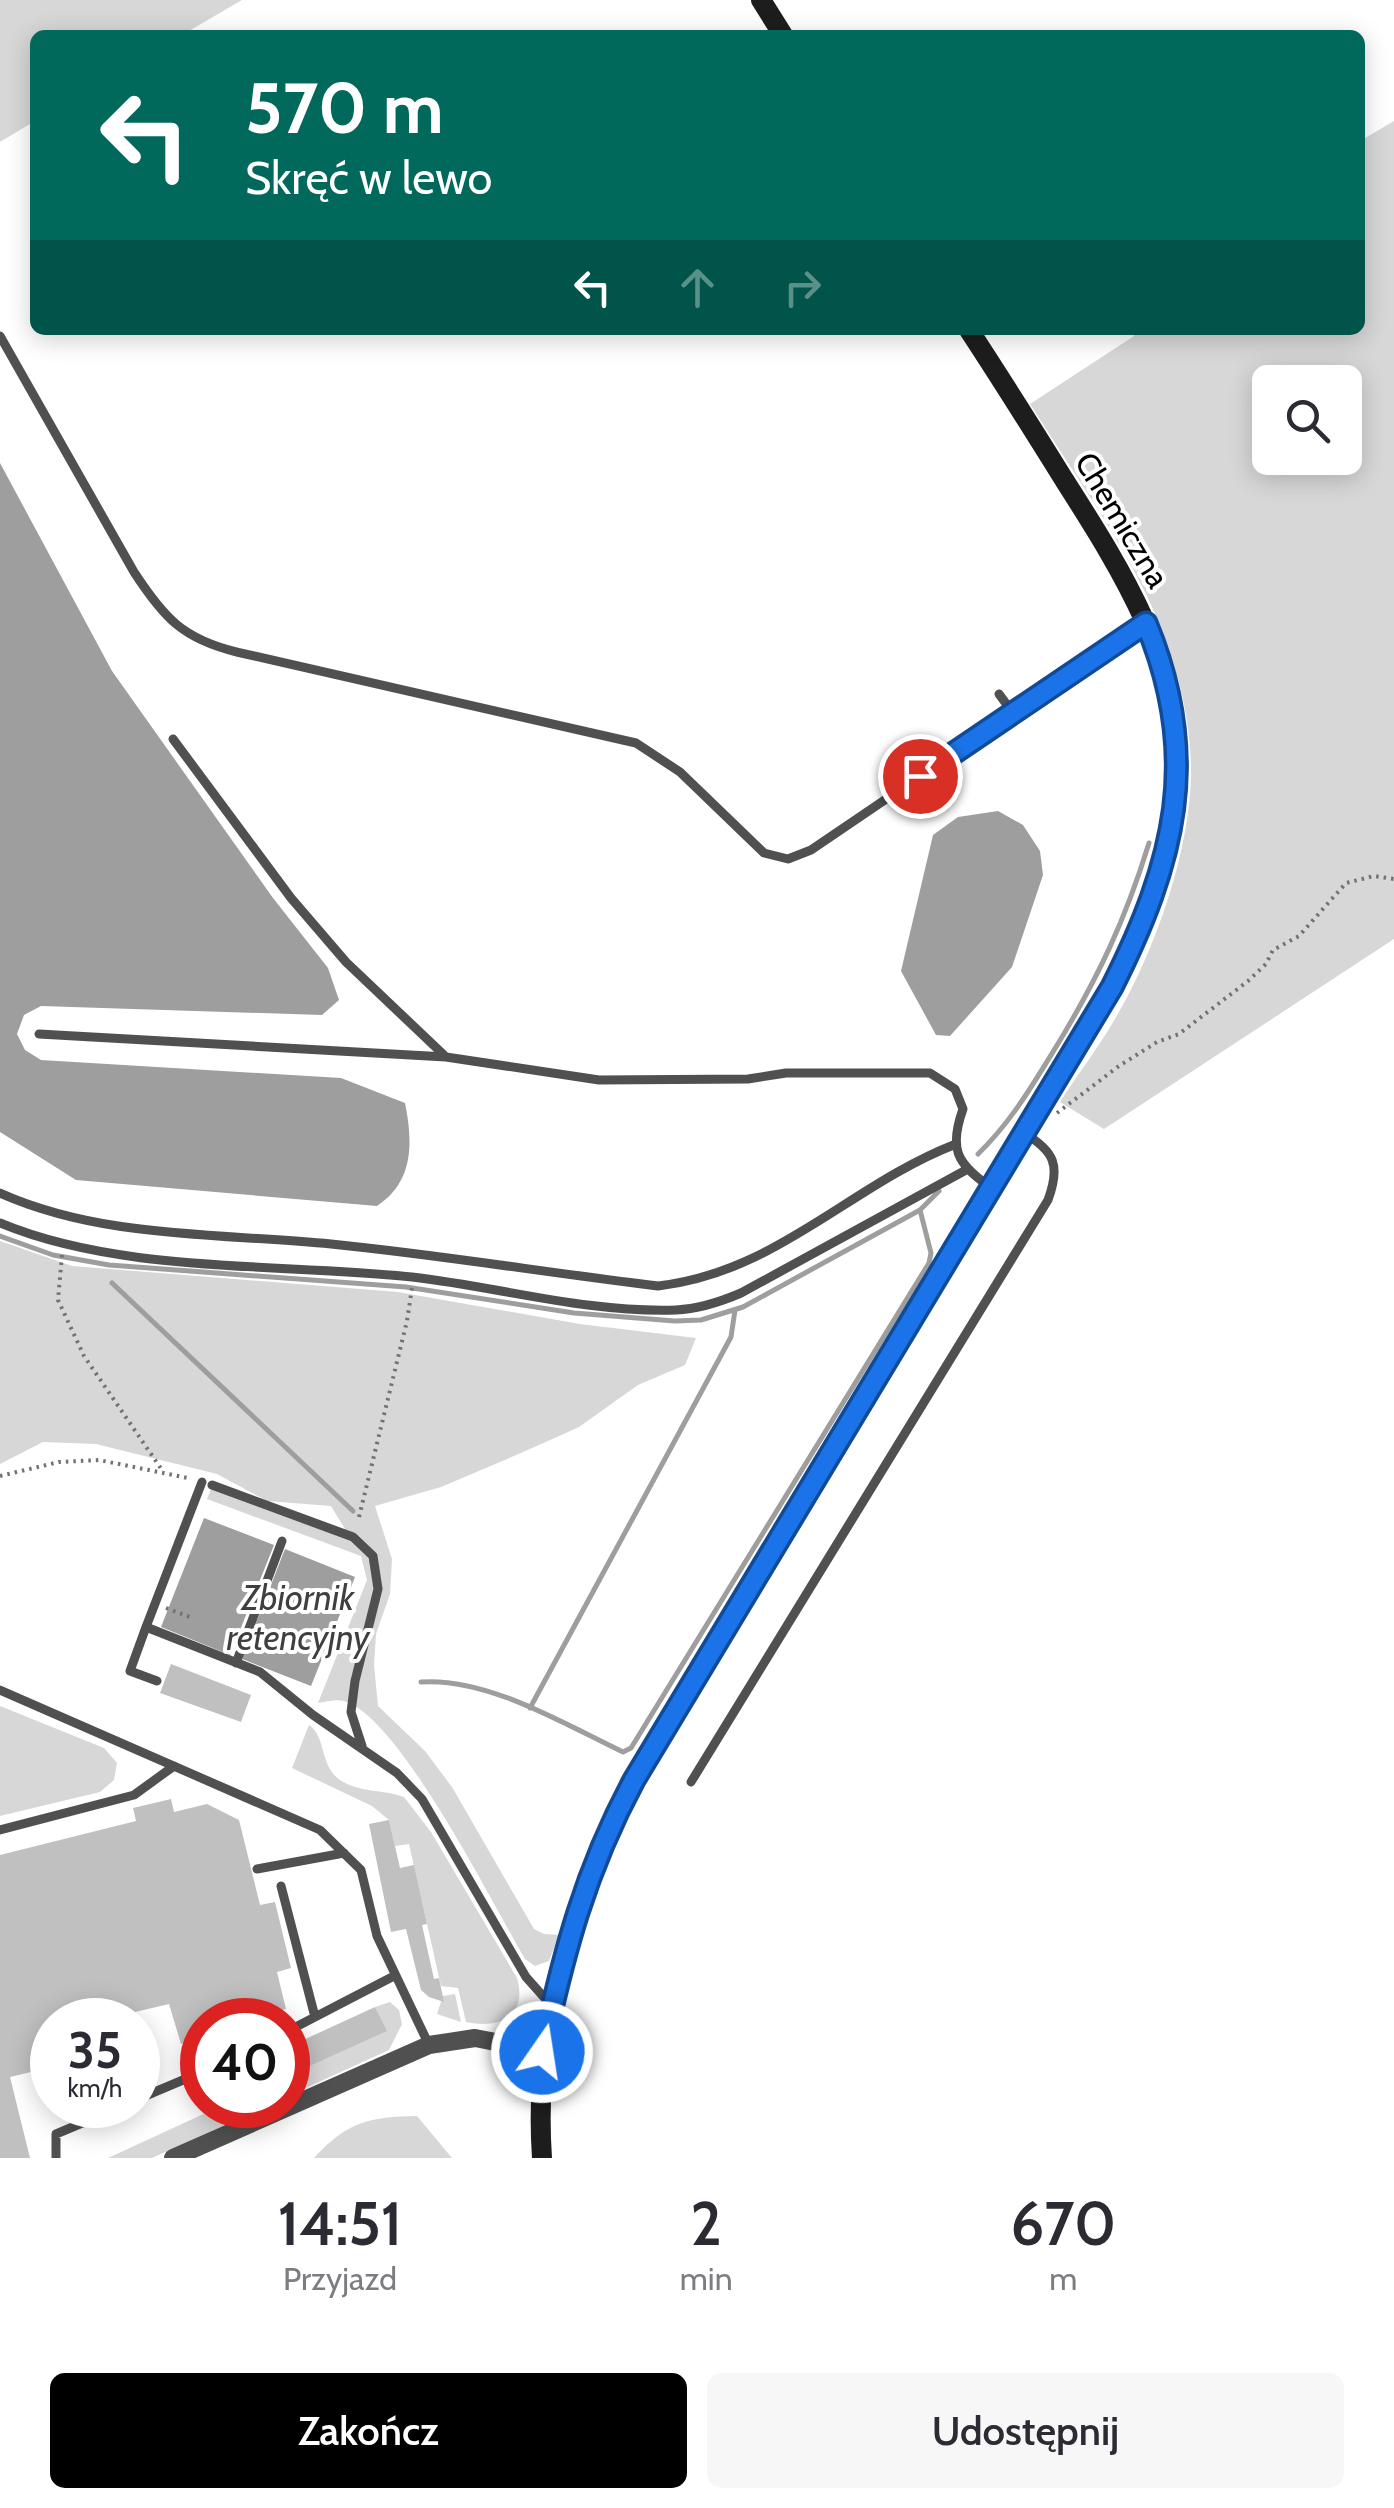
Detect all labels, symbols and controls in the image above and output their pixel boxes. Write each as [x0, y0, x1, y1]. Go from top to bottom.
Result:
text: 570 m [245, 65, 444, 151]
icon: left [80, 70, 210, 200]
text: Skręć w lewo [245, 151, 492, 205]
icon: left [565, 260, 620, 315]
icon: ahead [670, 260, 725, 315]
icon: right [775, 260, 830, 315]
map controls [1252, 365, 1362, 475]
button: search [1252, 365, 1362, 475]
street label: Chemiczna [1067, 445, 1178, 595]
pin [878, 734, 963, 819]
icon: arrive [893, 749, 948, 804]
water label: Zbiornik retencyjny [226, 1576, 371, 1659]
speed limit sign: 40 [180, 1998, 310, 2128]
position arrow [490, 2000, 594, 2104]
text: 35 [68, 2020, 122, 2081]
text: km/h [68, 2073, 122, 2103]
text: 14:51 [278, 2187, 402, 2260]
text: 2 [690, 2187, 722, 2260]
text: 670 [1010, 2187, 1116, 2260]
text: Przyjazd [283, 2259, 397, 2298]
text: min [680, 2259, 733, 2298]
text: m [1049, 2259, 1077, 2298]
button: Zakończ [50, 2373, 687, 2488]
button: Udostępnij [707, 2373, 1344, 2488]

